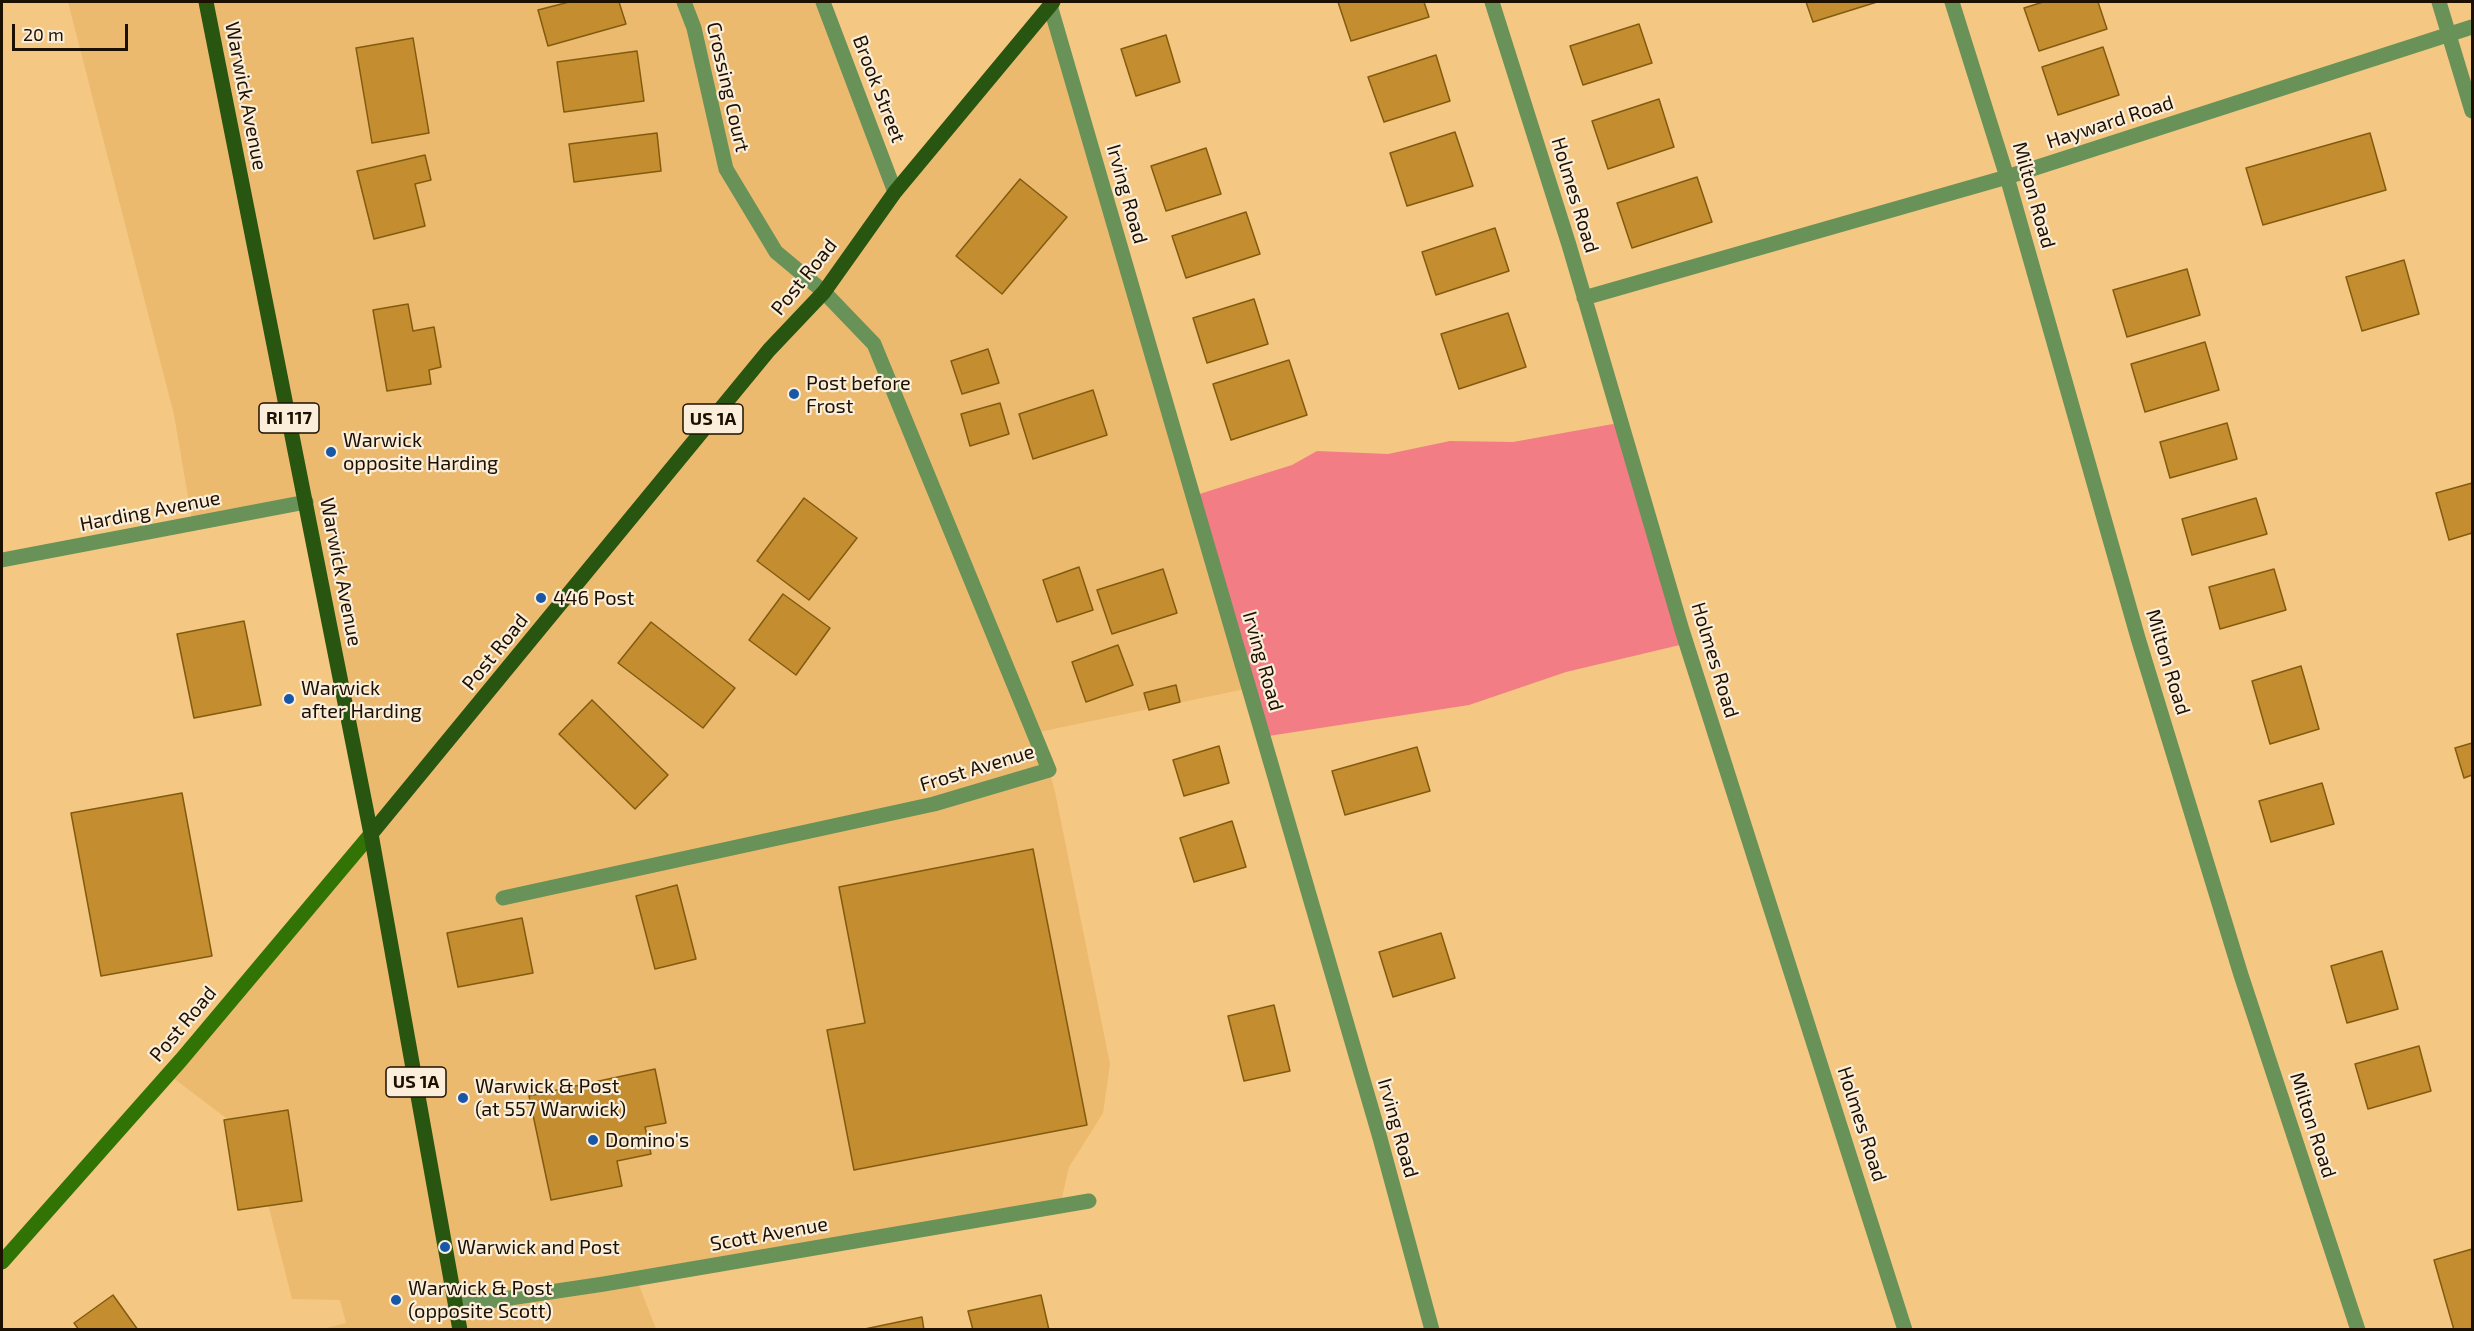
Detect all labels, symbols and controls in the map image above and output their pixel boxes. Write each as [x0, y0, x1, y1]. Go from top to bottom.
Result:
scale bar [15, 12, 130, 50]
street label: Warwick Avenue [220, 20, 272, 172]
street label: Crossing Court [701, 20, 755, 154]
text: 20 m [23, 23, 64, 45]
street label: Brook Street [848, 32, 910, 146]
street label: Hayward Road [2043, 90, 2177, 154]
street label: Holmes Road [1546, 134, 1604, 256]
street label: Milton Road [2007, 139, 2061, 251]
street label: Irving Road [1101, 142, 1153, 246]
street label: Post Road [766, 234, 842, 320]
place label: Post before Frost [806, 371, 911, 418]
marker: Post before Frost [787, 387, 801, 401]
road number: RI 117 [259, 403, 319, 433]
road number: US 1A [683, 404, 743, 434]
place label: Warwick opposite Harding [343, 428, 498, 475]
marker: Warwick opposite Harding [324, 445, 338, 459]
street label: Harding Avenue [78, 486, 222, 536]
street label: Warwick Avenue [315, 496, 367, 648]
place label: 446 Post [553, 586, 634, 610]
marker: 446 Post [534, 591, 548, 605]
street label: Holmes Road [1686, 599, 1744, 721]
street label: Milton Road [2141, 606, 2195, 718]
street label: Post Road [457, 609, 533, 695]
street label: Irving Road [1237, 609, 1289, 713]
place label: Warwick after Harding [301, 676, 422, 723]
marker: Warwick after Harding [282, 692, 296, 706]
street label: Frost Avenue [917, 739, 1037, 797]
street label: Post Road [144, 981, 222, 1067]
street label: Holmes Road [1832, 1063, 1892, 1185]
road number: US 1A [386, 1067, 446, 1097]
street label: Milton Road [2285, 1069, 2341, 1181]
place label: Warwick & Post (at 557 Warwick) [475, 1074, 626, 1121]
street label: Irving Road [1372, 1076, 1424, 1180]
marker: Warwick & Post (at 557 Warwick) [456, 1091, 470, 1105]
place label: Domino's [605, 1128, 689, 1152]
marker: Domino's [586, 1133, 600, 1147]
street label: Scott Avenue [708, 1212, 830, 1256]
place label: Warwick and Post [457, 1235, 620, 1259]
marker: Warwick and Post [438, 1240, 452, 1254]
place label: Warwick & Post (opposite Scott) [408, 1276, 552, 1323]
marker: Warwick & Post (opposite Scott) [389, 1293, 403, 1307]

